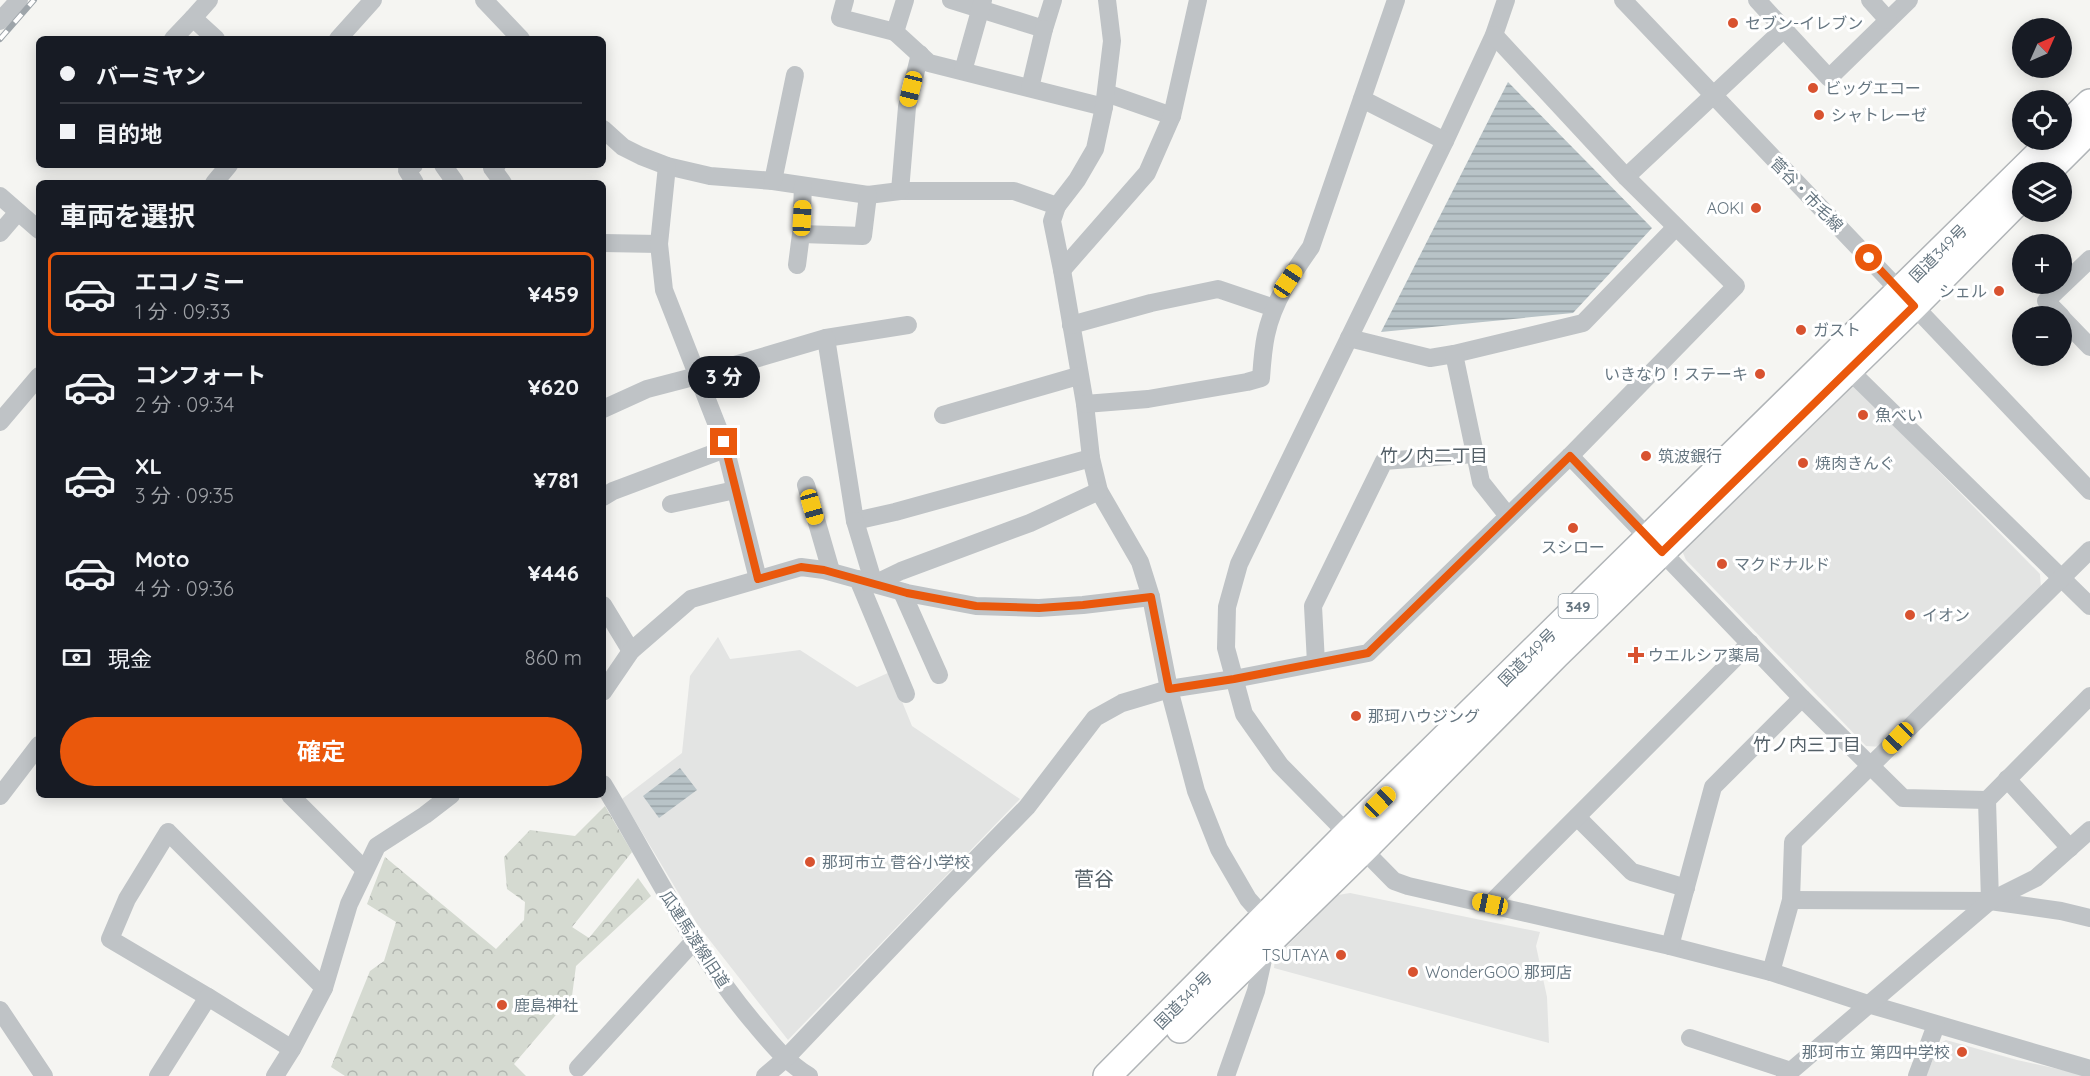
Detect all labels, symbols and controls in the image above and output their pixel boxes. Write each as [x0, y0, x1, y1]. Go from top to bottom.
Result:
place label: セブン-イレブン [1745, 13, 1863, 33]
marker: セブン-イレブン [1726, 16, 1740, 30]
north arrow [2012, 18, 2072, 78]
map controls [2012, 18, 2072, 366]
text: バーミヤン [96, 62, 206, 90]
car [898, 69, 924, 109]
place label: ビッグエコー [1825, 78, 1921, 98]
marker: ビッグエコー [1806, 81, 1820, 95]
button: locate [2012, 90, 2072, 150]
place label: シャトレーゼ [1831, 105, 1927, 125]
marker: シャトレーゼ [1812, 108, 1826, 122]
text: 目的地 [96, 120, 162, 148]
street label: 菅谷・市毛線 [1766, 153, 1848, 235]
button: layers [2012, 162, 2072, 222]
place label: AOKI [1707, 198, 1744, 218]
text: 車両を選択 [60, 199, 195, 233]
car [792, 200, 812, 236]
marker: AOKI [1749, 201, 1763, 215]
street label: 国道349号 [1905, 220, 1971, 286]
button: + [2012, 234, 2072, 294]
route start [1855, 244, 1882, 271]
car [1270, 261, 1306, 301]
icon: car [63, 267, 117, 321]
text: エコノミー [135, 268, 245, 296]
text: ¥459 [528, 280, 579, 308]
place label: シェル [1939, 281, 1987, 301]
marker: シェル [1992, 284, 2006, 298]
text: 1 分 · 09:33 [135, 299, 230, 324]
button: − [2012, 306, 2072, 366]
place label: ガスト [1813, 320, 1861, 340]
marker: ガスト [1794, 323, 1808, 337]
callout: 3 分 [688, 355, 760, 397]
icon: car [63, 360, 117, 414]
text: コンフォート [135, 361, 266, 389]
text: 3 分 [706, 364, 742, 389]
place label: いきなり！ステーキ [1604, 364, 1748, 384]
marker: いきなり！ステーキ [1753, 367, 1767, 381]
text: ¥620 [528, 373, 579, 401]
text: 2 分 · 09:34 [135, 392, 234, 417]
place label: 魚べい [1875, 405, 1923, 425]
marker: 魚べい [1856, 408, 1870, 422]
route end [710, 428, 737, 455]
district label: 竹ノ内二丁目 [1380, 444, 1488, 467]
place label: 筑波銀行 [1658, 446, 1722, 466]
marker: 筑波銀行 [1639, 449, 1653, 463]
text: XL [135, 452, 162, 480]
icon: car [63, 453, 117, 507]
place label: 焼肉きんぐ [1815, 453, 1895, 473]
marker: 焼肉きんぐ [1796, 456, 1810, 470]
text: ¥781 [533, 466, 579, 494]
text: 3 分 · 09:35 [135, 483, 234, 508]
car [798, 487, 826, 527]
marker: スシロー [1566, 521, 1580, 535]
place label: スシロー [1541, 537, 1605, 557]
text: Moto [135, 545, 189, 573]
icon: car [63, 546, 117, 600]
place label: マクドナルド [1734, 554, 1830, 574]
marker: マクドナルド [1715, 557, 1729, 571]
text: ¥446 [528, 559, 579, 587]
text: 4 分 · 09:36 [135, 576, 234, 601]
road number: 349 [1558, 594, 1598, 618]
place label: イオン [1922, 605, 1970, 625]
marker: イオン [1903, 608, 1917, 622]
street label: 国道349号 [1494, 624, 1560, 690]
icon: cash [60, 641, 93, 674]
text: 現金 [108, 645, 152, 673]
text: 860 m [525, 645, 582, 670]
place label: ウエルシア薬局 [1648, 645, 1760, 665]
marker: ウエルシア薬局 [1629, 648, 1643, 662]
place label: 那珂ハウジング [1368, 706, 1480, 726]
marker: 那珂ハウジング [1349, 709, 1363, 723]
button: 確定 [60, 717, 582, 786]
car [1879, 719, 1917, 757]
district label: 竹ノ内三丁目 [1753, 733, 1861, 756]
car [1361, 783, 1399, 821]
place label: 那珂市立 菅谷小学校 [822, 852, 970, 872]
marker: 那珂市立 菅谷小学校 [803, 855, 817, 869]
district label: 菅谷 [1074, 866, 1114, 891]
street label: 瓜連馬渡線旧道 [656, 887, 734, 991]
car [1471, 891, 1509, 917]
place label: TSUTAYA [1262, 945, 1329, 965]
marker: TSUTAYA [1334, 948, 1348, 962]
place label: WonderGOO 那珂店 [1425, 962, 1572, 982]
marker: WonderGOO 那珂店 [1406, 965, 1420, 979]
street label: 国道349号 [1150, 967, 1216, 1033]
place label: 鹿島神社 [514, 995, 578, 1015]
marker: 鹿島神社 [495, 998, 509, 1012]
place label: 那珂市立 第四中学校 [1802, 1042, 1950, 1062]
marker: 那珂市立 第四中学校 [1955, 1045, 1969, 1059]

